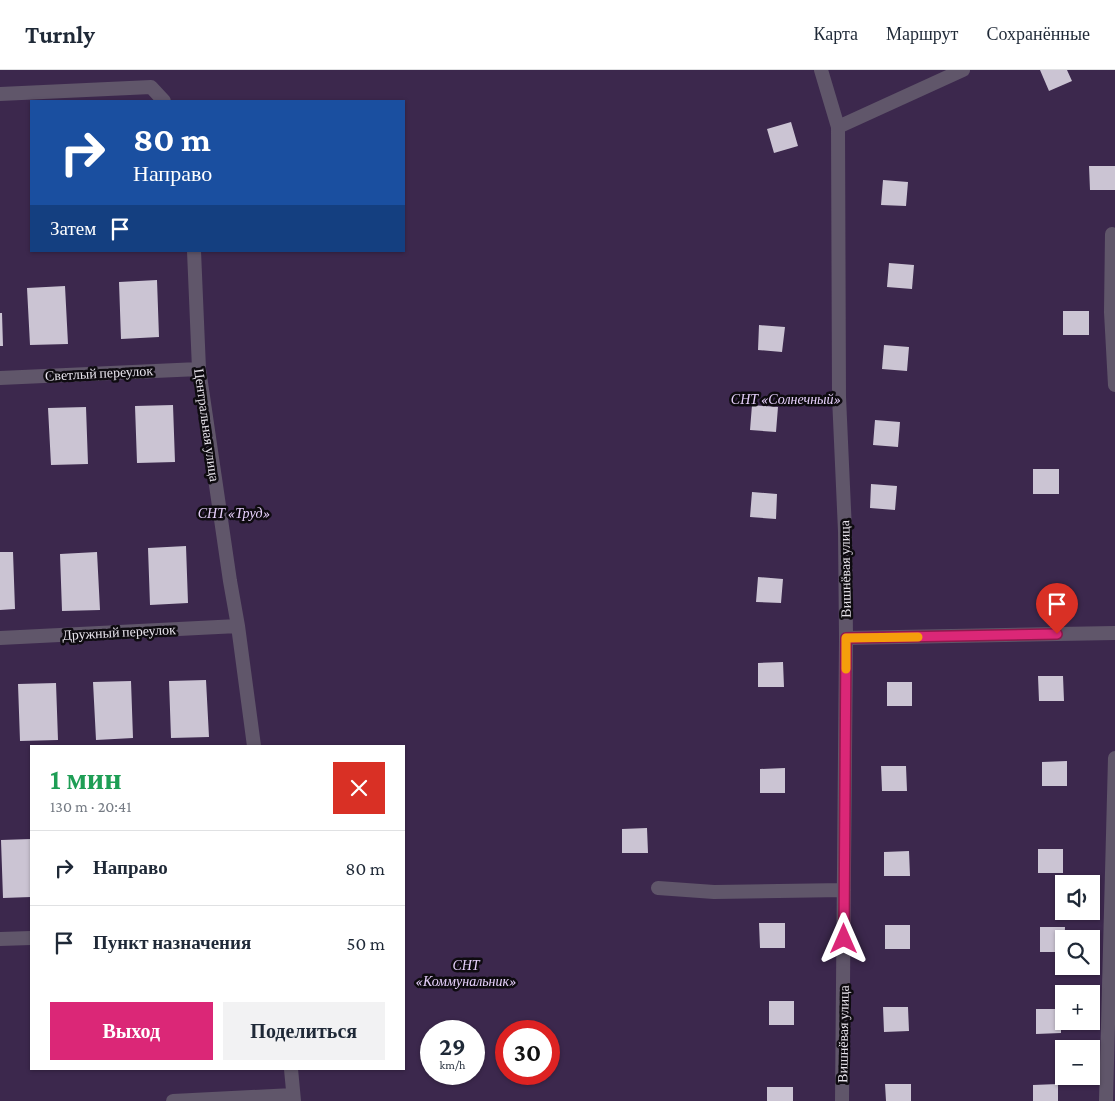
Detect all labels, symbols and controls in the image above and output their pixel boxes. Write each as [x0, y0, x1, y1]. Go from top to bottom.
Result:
text: Turnly [25, 21, 95, 48]
text: Карта [813, 24, 858, 44]
text: Маршрут [886, 24, 958, 44]
text: Сохранённые [986, 24, 1090, 44]
icon: right [50, 120, 115, 185]
text: 80 m [133, 120, 211, 159]
text: Направо [133, 161, 212, 186]
icon: arrive [106, 215, 134, 243]
text: Затем [50, 218, 96, 239]
street label: Светлый переулок [45, 362, 154, 384]
street label: Центральная улица [191, 367, 223, 483]
park label: СНТ «Солнечный» [731, 391, 841, 407]
park label: СНТ «Труд» [198, 505, 270, 521]
street label: Вишнёвая улица [836, 519, 854, 618]
pin [1036, 583, 1078, 634]
icon: arrive [1043, 590, 1071, 618]
street label: Дружный переулок [62, 621, 176, 643]
text: 1 мин [50, 762, 121, 795]
button: close [333, 762, 385, 814]
text: 130 m · 20:41 [50, 798, 131, 815]
icon: right [50, 854, 78, 882]
text: Направо [93, 857, 168, 878]
text: 80 m [345, 858, 385, 879]
map controls [1055, 875, 1100, 1085]
button: sound [1055, 875, 1100, 920]
position arrow [817, 912, 869, 964]
icon: arrive [50, 929, 78, 957]
button: search [1055, 930, 1100, 975]
text: Пункт назначения [93, 932, 251, 953]
text: 50 m [346, 933, 385, 954]
park label: СНТ «Коммунальник» [415, 957, 517, 989]
street label: Вишнёвая улица [834, 984, 852, 1083]
button: + [1055, 985, 1100, 1030]
button: Выход [50, 1002, 213, 1060]
button: Поделиться [223, 1002, 385, 1060]
speed limit sign: 30 [495, 1020, 560, 1085]
text: 29 [439, 1033, 466, 1060]
button: − [1055, 1040, 1100, 1085]
text: km/h [440, 1058, 465, 1072]

